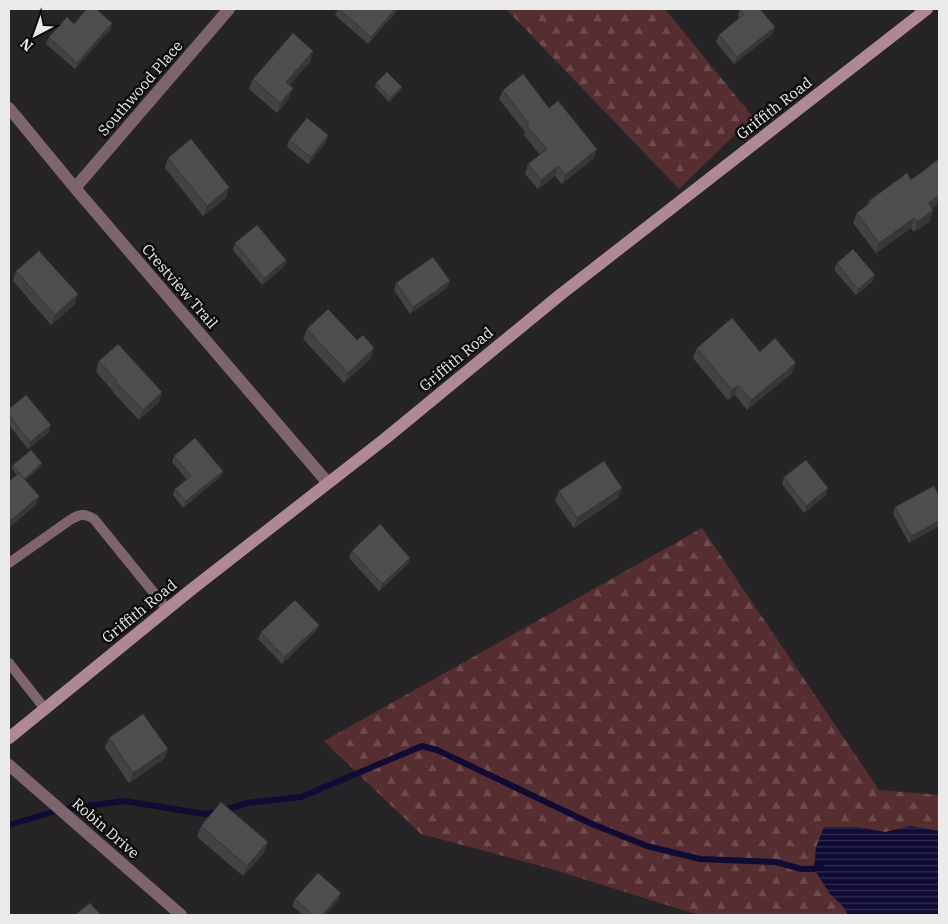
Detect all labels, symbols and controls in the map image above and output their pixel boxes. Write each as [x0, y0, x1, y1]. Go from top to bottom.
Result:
north arrow [10, 10, 60, 60]
text: N [16, 34, 37, 55]
street label: Southwood Place [93, 36, 187, 140]
street label: Griffith Road [732, 73, 816, 143]
street label: Crestview Trail [138, 240, 222, 332]
street label: Griffith Road [415, 323, 497, 395]
street label: Griffith Road [98, 575, 180, 647]
street label: Robin Drive [68, 794, 144, 862]

